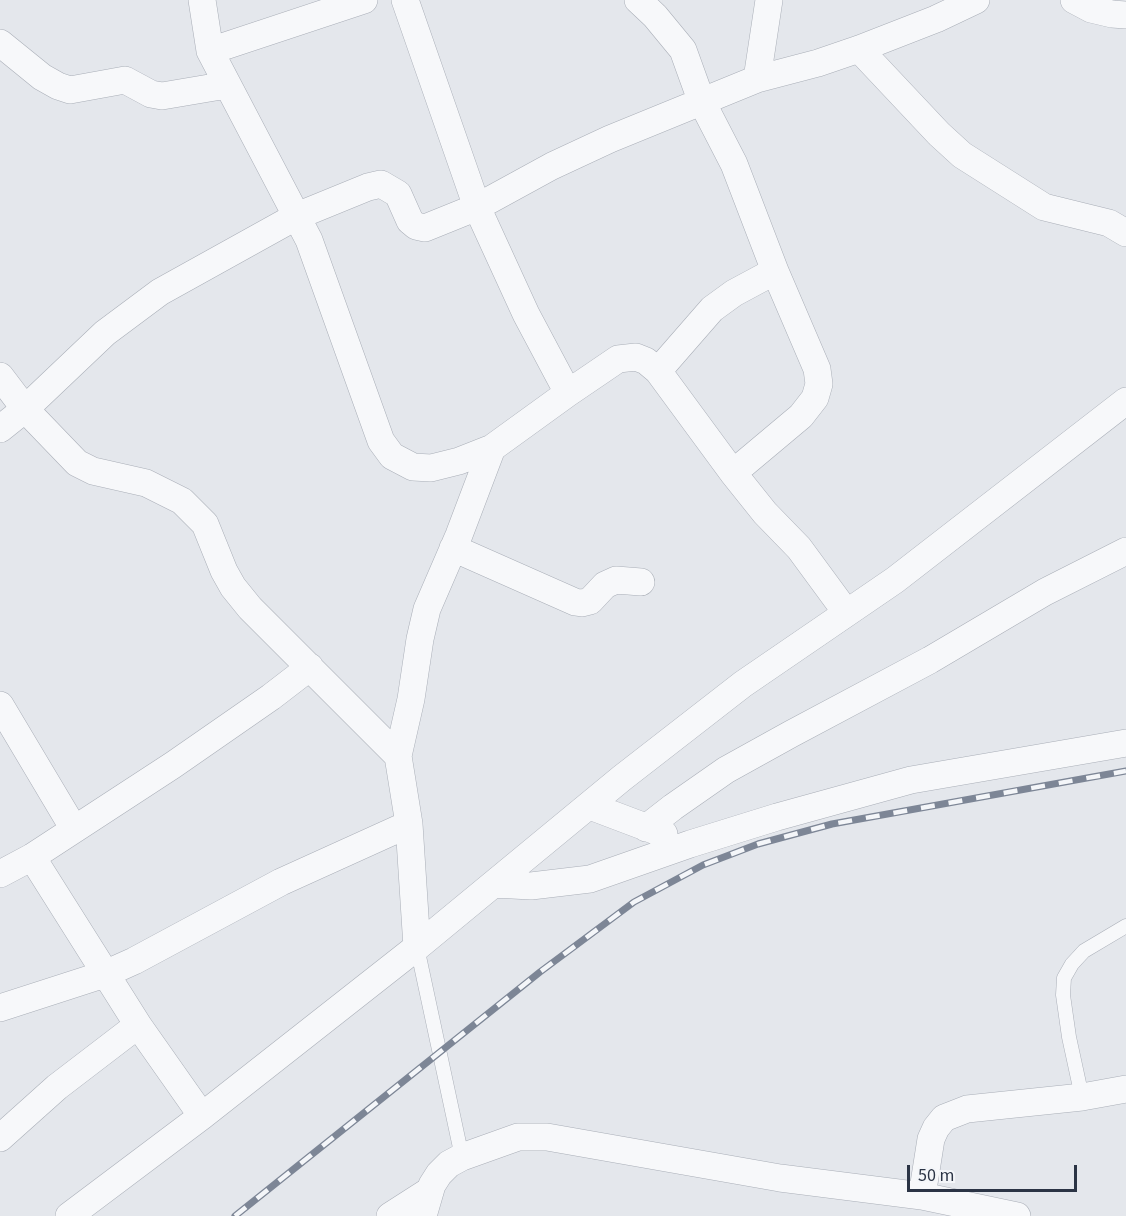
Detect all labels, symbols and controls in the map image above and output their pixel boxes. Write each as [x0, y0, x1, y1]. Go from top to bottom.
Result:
scale bar [910, 1153, 1080, 1191]
text: 50 m [918, 1163, 954, 1188]

